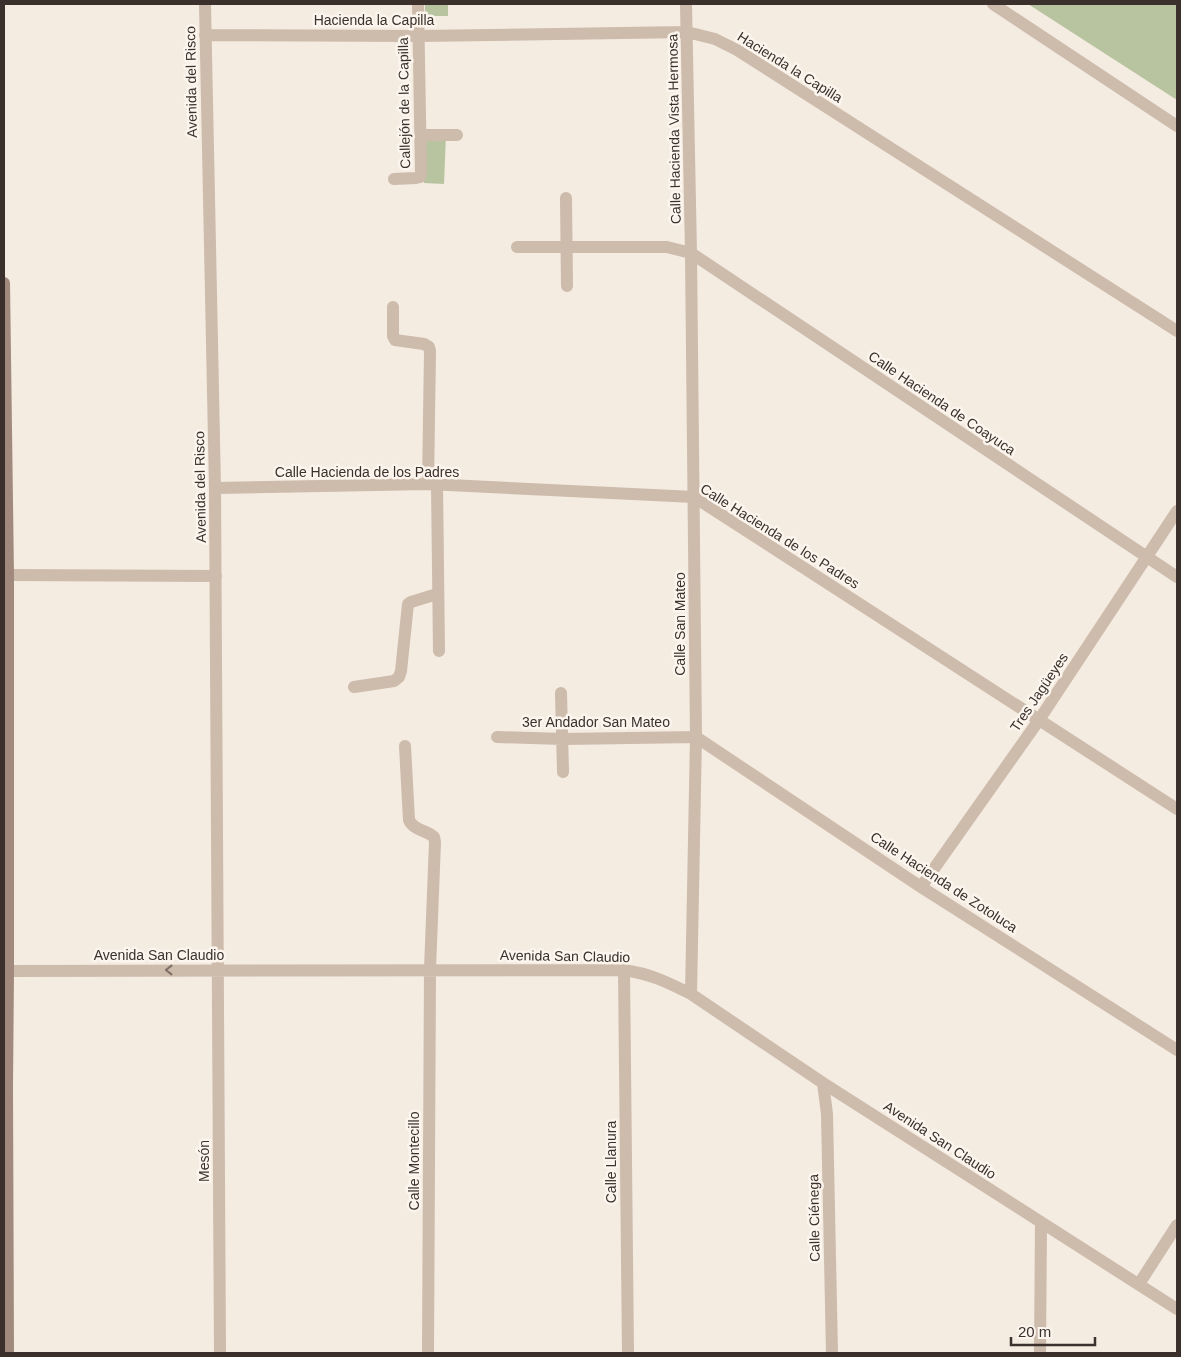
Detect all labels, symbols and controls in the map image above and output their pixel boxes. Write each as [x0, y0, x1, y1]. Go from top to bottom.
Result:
street label: Hacienda la Capilla [314, 12, 435, 28]
street label: Avenida del Risco [182, 26, 200, 138]
street label: Hacienda la Capilla [735, 28, 846, 106]
street label: Calle Hacienda Vista Hermosa [664, 33, 684, 224]
street label: Callejón de la Capilla [395, 37, 413, 169]
street label: Calle Hacienda de Coayuca [866, 348, 1019, 458]
street label: Avenida del Risco [191, 431, 209, 543]
street label: Calle Hacienda de los Padres [275, 464, 459, 480]
street label: Calle Hacienda de los Padres [698, 480, 862, 592]
street label: Calle San Mateo [672, 572, 688, 676]
street label: Tres Jagüeyes [1007, 650, 1071, 734]
street label: 3er Andador San Mateo [522, 714, 670, 730]
street label: Calle Hacienda de Zotoluca [868, 828, 1021, 936]
street label: Avenida San Claudio [94, 947, 224, 963]
street label: Avenida San Claudio [500, 947, 631, 965]
one-way arrow [165, 965, 173, 975]
street label: Avenida San Claudio [881, 1098, 999, 1182]
street label: Calle Montecillo [406, 1111, 422, 1210]
street label: Calle Llanura [603, 1121, 619, 1203]
street label: Mesón [196, 1140, 212, 1182]
street label: Calle Ciénega [805, 1174, 823, 1262]
scale bar [1011, 1314, 1095, 1346]
text: 20 m [1018, 1323, 1051, 1340]

